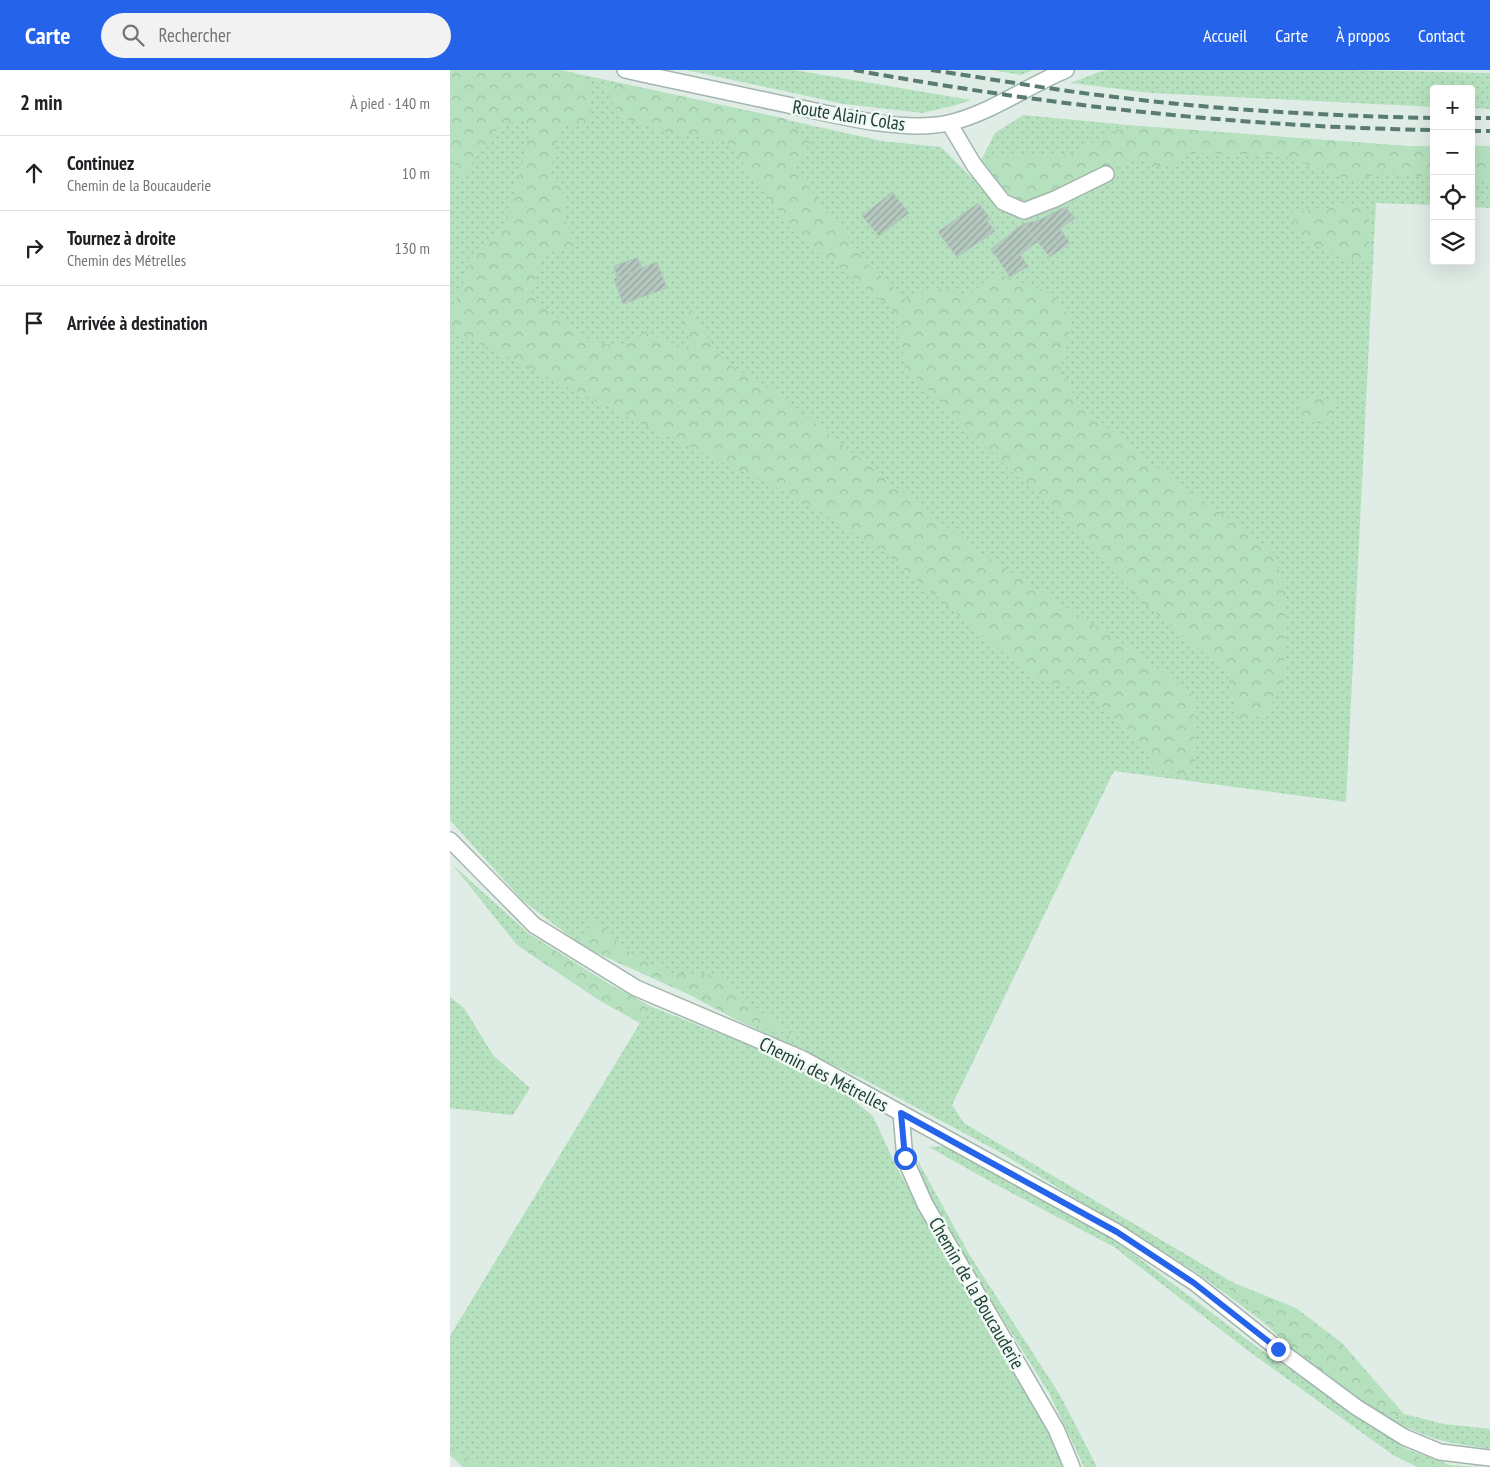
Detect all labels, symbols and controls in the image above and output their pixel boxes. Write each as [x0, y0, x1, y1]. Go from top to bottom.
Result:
search box [101, 13, 451, 58]
text: Carte [25, 20, 71, 51]
icon: search [119, 21, 147, 49]
text: Rechercher [159, 23, 231, 47]
text: Accueil [1203, 24, 1247, 47]
text: Carte [1275, 24, 1308, 47]
text: À propos [1336, 24, 1390, 47]
text: Contact [1418, 24, 1465, 47]
map controls [1430, 85, 1475, 265]
button: + [1430, 85, 1475, 130]
text: 2 min [20, 89, 62, 116]
text: À pied · 140 m [350, 93, 430, 113]
street label: Route Alain Colas [791, 94, 907, 136]
button: − [1430, 130, 1475, 175]
text: Continuez [67, 151, 134, 175]
icon: ahead [20, 159, 48, 187]
text: 10 m [402, 163, 430, 183]
text: Chemin de la Boucauderie [67, 175, 211, 195]
button: locate [1430, 175, 1475, 220]
button: layers [1430, 220, 1475, 265]
text: Tournez à droite [67, 226, 176, 250]
icon: right [20, 234, 48, 262]
text: 130 m [395, 238, 430, 258]
text: Chemin des Métrelles [67, 250, 186, 270]
icon: arrive [20, 309, 48, 337]
text: Arrivée à destination [67, 311, 208, 335]
street label: Chemin des Métrelles [755, 1031, 893, 1117]
route start [894, 1147, 917, 1170]
street label: Chemin de la Boucauderie [924, 1213, 1030, 1373]
route end [1267, 1338, 1290, 1361]

